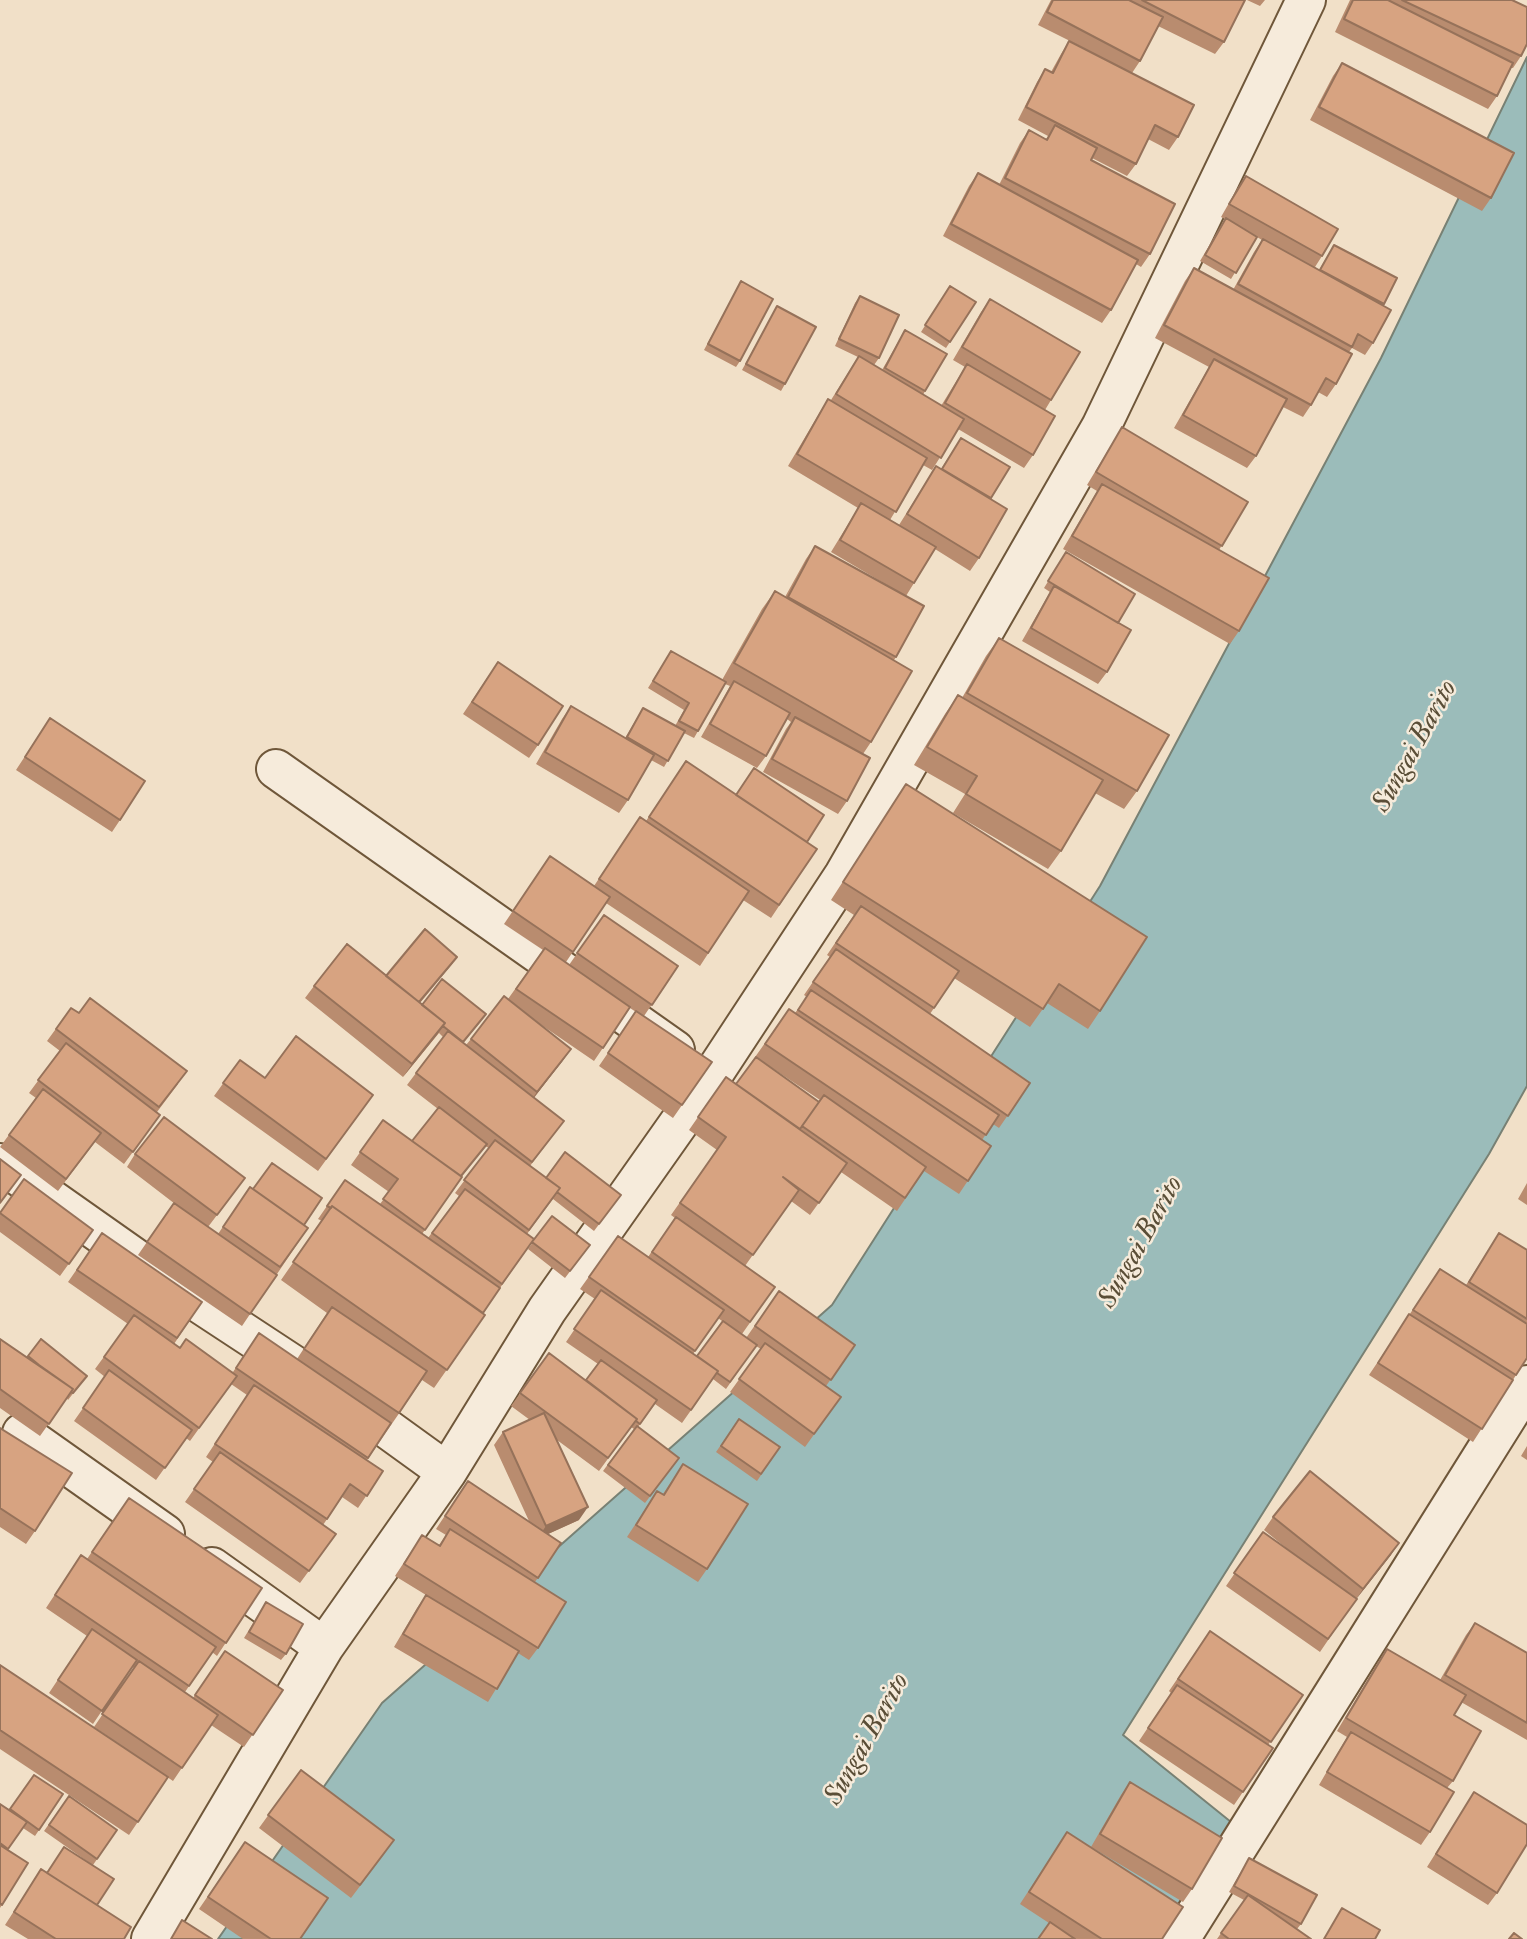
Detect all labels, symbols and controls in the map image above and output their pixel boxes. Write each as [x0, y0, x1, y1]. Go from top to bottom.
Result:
water label: Sungai Barito [1366, 675, 1466, 819]
water label: Sungai Barito [1092, 1171, 1192, 1315]
water label: Sungai Barito [818, 1668, 918, 1812]

